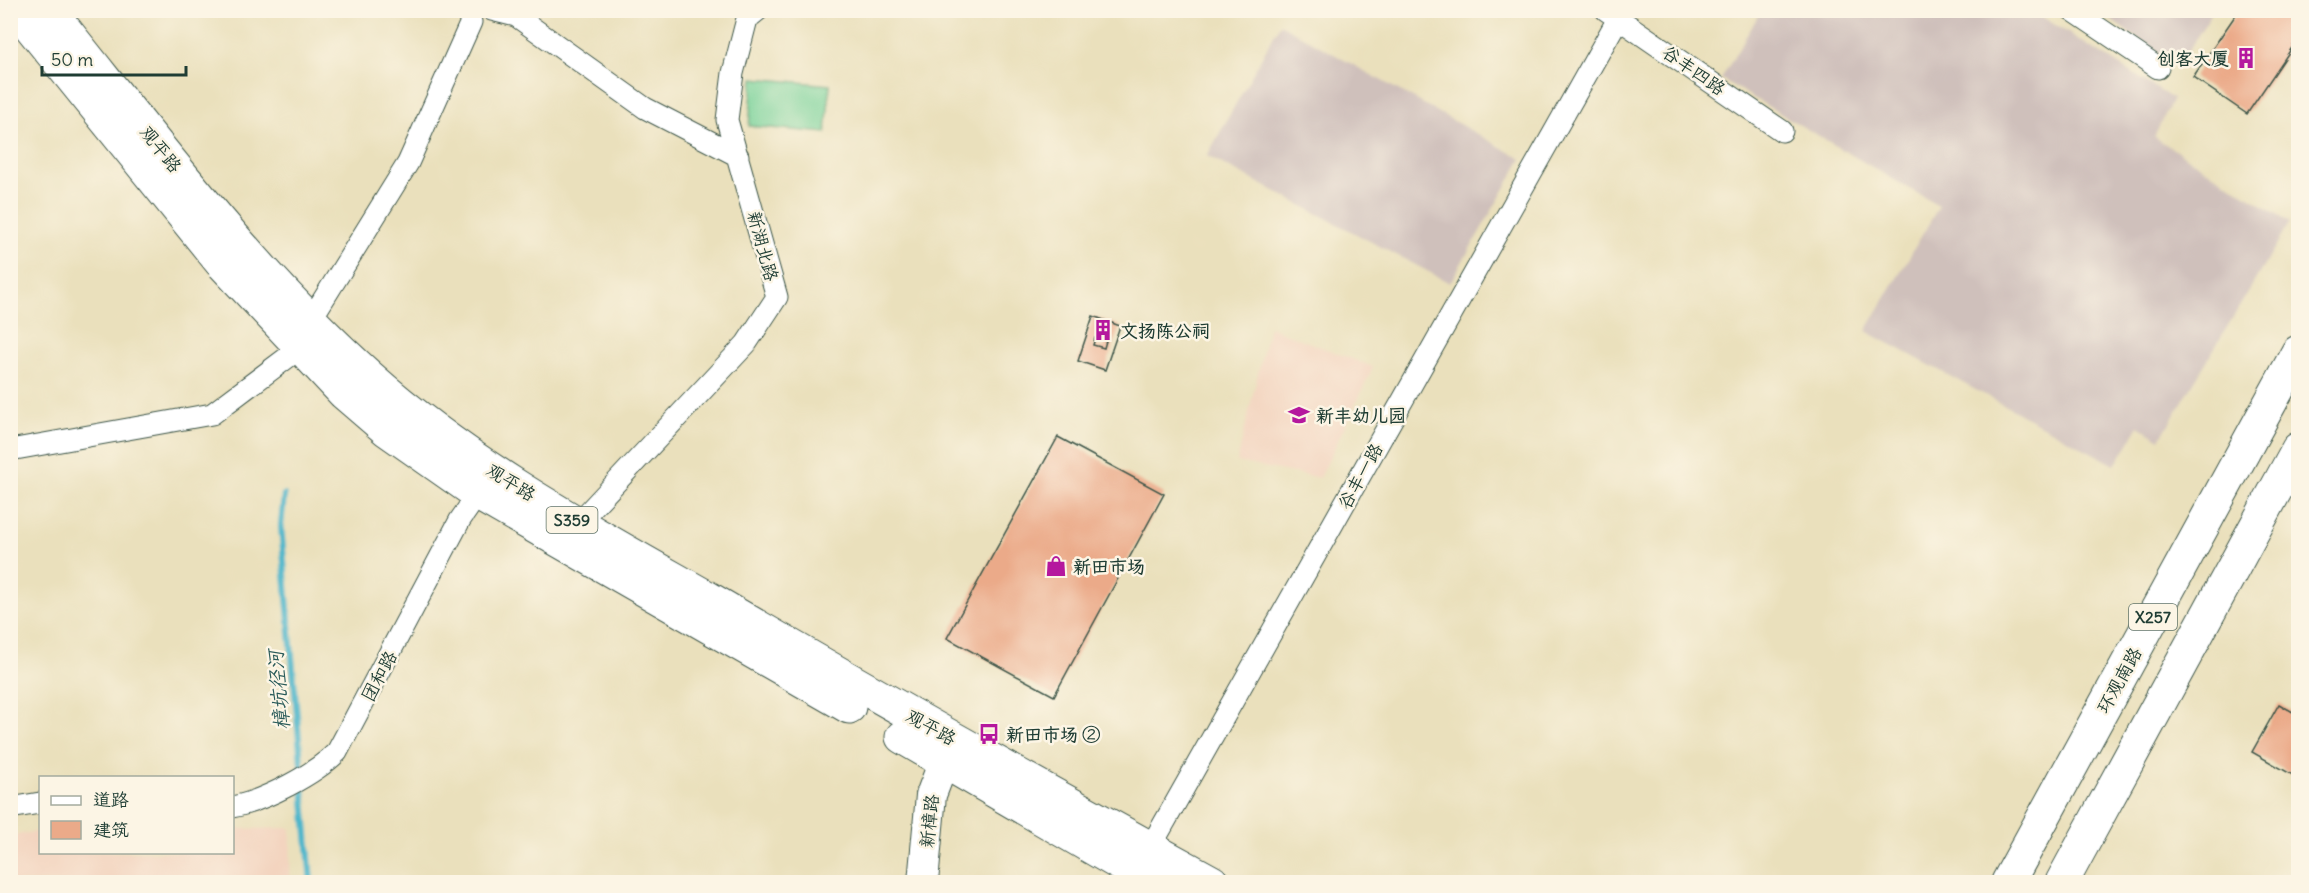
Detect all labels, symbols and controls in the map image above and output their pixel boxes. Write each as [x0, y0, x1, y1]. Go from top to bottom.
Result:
scale bar [42, 39, 186, 77]
street label: 谷丰四路 [1658, 40, 1730, 100]
building icon: 创客大厦 [2234, 46, 2258, 70]
place label: 创客大厦 [2157, 47, 2229, 70]
text: 50 m [51, 48, 93, 71]
street label: 观平路 [135, 121, 187, 177]
street label: 新湖北路 [743, 208, 783, 284]
building icon: 文扬陈公祠 [1091, 318, 1115, 342]
place label: 文扬陈公祠 [1120, 319, 1210, 342]
school or university icon: 新丰幼儿园 [1287, 403, 1311, 427]
place label: 新丰幼儿园 [1316, 404, 1406, 427]
street label: 谷丰一路 [1332, 439, 1388, 513]
street label: 观平路 [482, 458, 540, 506]
road number: S359 [546, 507, 598, 533]
shop icon: 新田市场 [1044, 554, 1068, 578]
place label: 新田市场 [1073, 555, 1145, 578]
road number: X257 [2129, 604, 2177, 630]
street label: 环观南路 [2091, 643, 2147, 717]
water label: 樟坑径河 [262, 646, 294, 731]
street label: 团和路 [356, 647, 402, 705]
street label: 观平路 [902, 704, 960, 750]
bus stop icon: 新田市场 ② [977, 722, 1001, 746]
place label: 新田市场 ② [1006, 723, 1100, 746]
legend [39, 776, 234, 854]
text: 道路 [93, 788, 129, 811]
street label: 新樟路 [915, 793, 943, 849]
text: 建筑 [93, 818, 129, 841]

